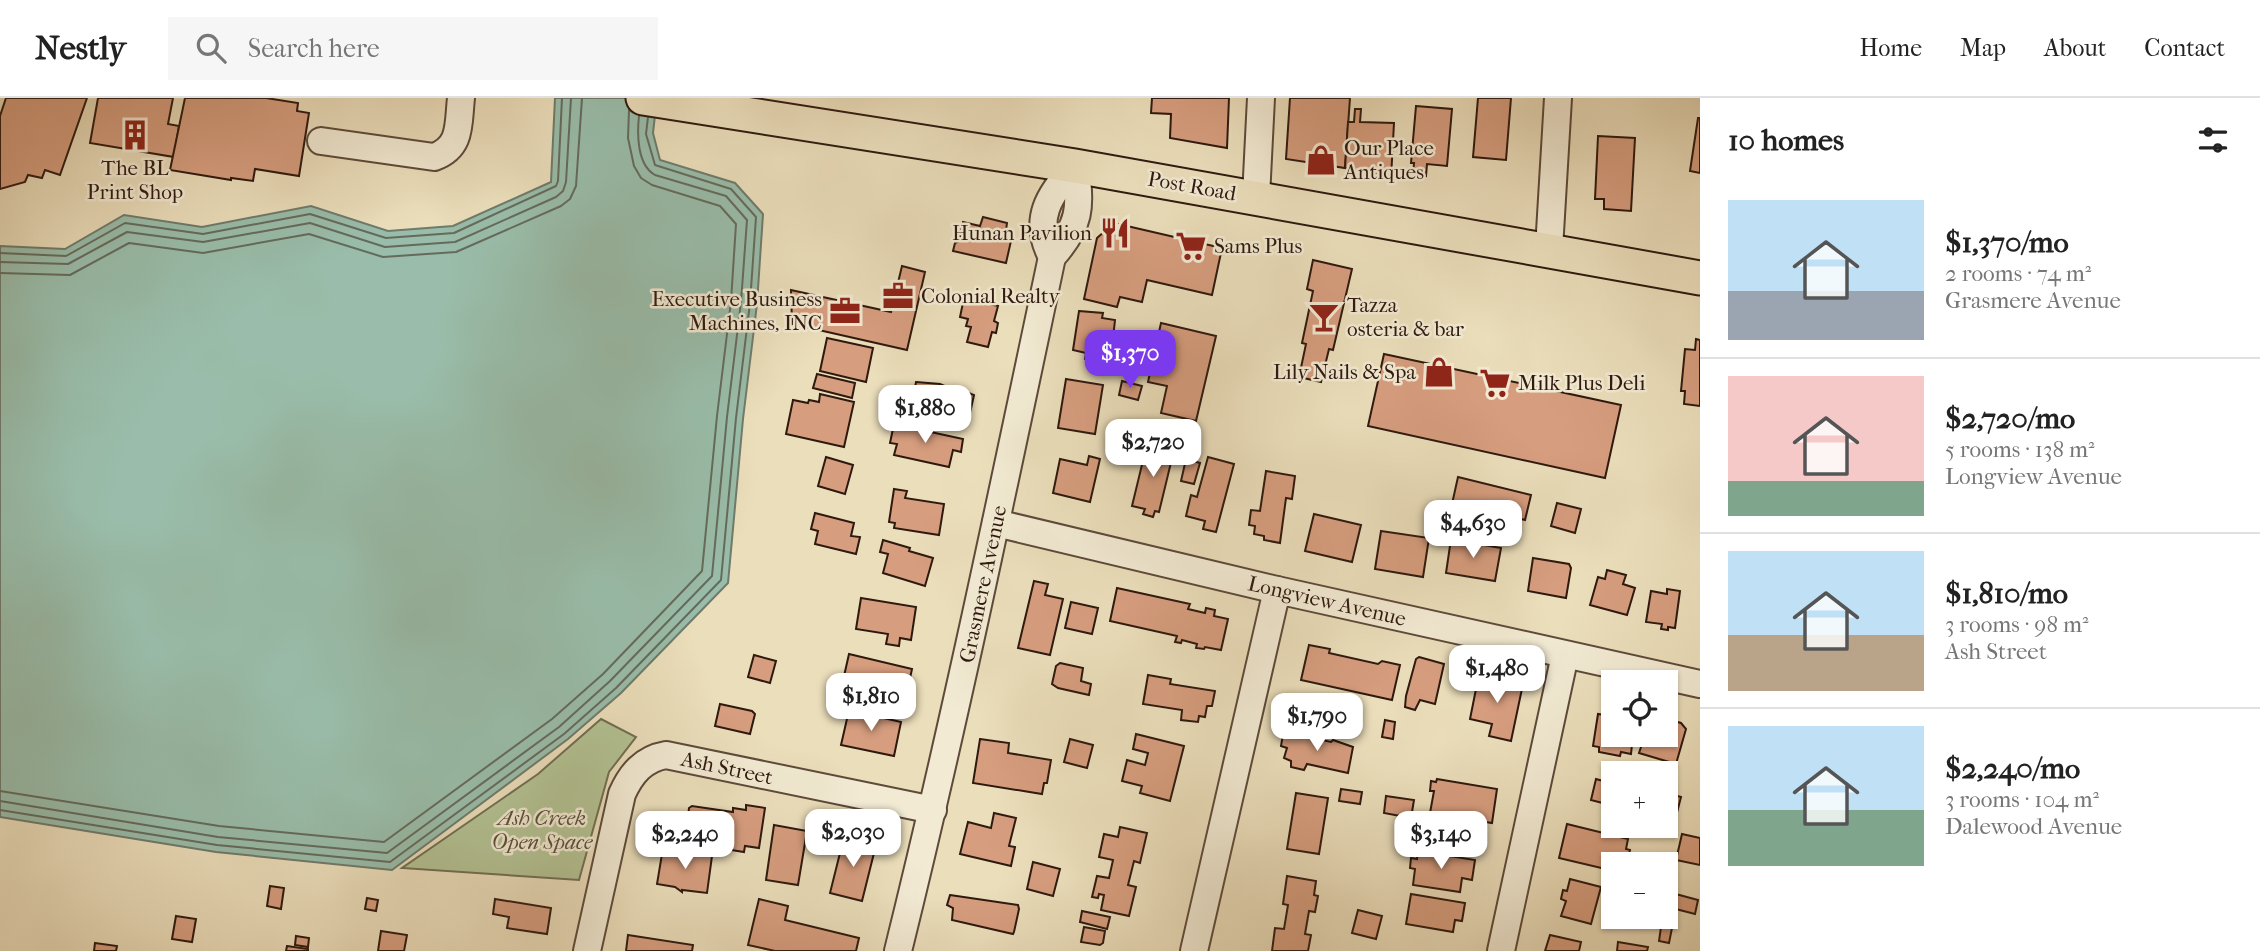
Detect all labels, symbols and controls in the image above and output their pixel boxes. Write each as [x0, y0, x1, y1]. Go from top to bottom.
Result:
search box [168, 17, 658, 80]
text: Nestly [35, 29, 126, 68]
icon: search [192, 29, 230, 67]
text: Search here [248, 33, 380, 64]
text: Home [1860, 34, 1922, 62]
text: Map [1960, 34, 2006, 62]
text: About [2044, 34, 2106, 62]
text: Contact [2144, 34, 2225, 62]
building icon: The BL Print Shop [118, 118, 152, 152]
icon: filters [2194, 121, 2232, 159]
text: 10 homes [1728, 123, 1844, 158]
place label: Our Place Antiques [1343, 136, 1434, 184]
shop icon: Our Place Antiques [1304, 143, 1338, 177]
place label: The BL Print Shop [87, 156, 183, 204]
street label: Post Road [1146, 166, 1239, 206]
restaurant icon: Hunan Pavilion [1098, 216, 1132, 250]
place label: Hunan Pavilion [952, 221, 1092, 245]
text: $1,370/mo [1945, 225, 2069, 260]
icon: home [1784, 228, 1868, 312]
supermarket icon: Sams Plus [1174, 229, 1208, 263]
place label: Sams Plus [1214, 234, 1302, 258]
text: 2 rooms · 74 m² [1945, 260, 2091, 287]
office icon: Colonial Realty [881, 279, 915, 313]
place label: Colonial Realty [921, 284, 1060, 308]
place label: Executive Business Machines, INC [651, 287, 822, 335]
text: Grasmere Avenue [1945, 287, 2121, 314]
place label: Tazza osteria & bar [1347, 293, 1464, 341]
office icon: Executive Business Machines, INC [828, 294, 862, 328]
bar icon: Tazza osteria & bar [1307, 300, 1341, 334]
pin: $1,370 [1073, 330, 1187, 390]
text: $1,370 [1101, 339, 1159, 366]
shop icon: Lily Nails & Spa [1422, 355, 1456, 389]
place label: Lily Nails & Spa [1273, 360, 1416, 384]
supermarket icon: Milk Plus Deli [1478, 366, 1512, 400]
place label: Milk Plus Deli [1518, 371, 1645, 395]
pin: $1,880 [868, 386, 982, 445]
text: $1,880 [894, 394, 956, 421]
text: $2,720/mo [1945, 401, 2075, 436]
icon: home [1784, 404, 1868, 488]
pin: $2,720 [1096, 420, 1210, 479]
text: $2,720 [1121, 428, 1185, 455]
text: 5 rooms · 138 m² [1945, 436, 2095, 463]
text: Longview Avenue [1945, 463, 2122, 490]
pin: $4,630 [1416, 500, 1530, 560]
street label: Grasmere Avenue [955, 503, 1011, 665]
text: $4,630 [1440, 509, 1506, 536]
street label: Longview Avenue [1246, 571, 1408, 631]
text: $1,810/mo [1945, 576, 2068, 611]
icon: home [1784, 579, 1868, 663]
text: 3 rooms · 98 m² [1945, 611, 2089, 638]
text: Ash Street [1945, 638, 2047, 665]
pin: $1,480 [1440, 646, 1554, 705]
text: $1,480 [1465, 654, 1529, 681]
map controls [1601, 670, 1678, 929]
button: locate [1601, 670, 1678, 747]
pin: $1,810 [814, 674, 928, 733]
text: $1,810 [842, 682, 900, 709]
pin: $1,790 [1260, 694, 1374, 753]
text: $1,790 [1287, 702, 1347, 729]
street label: Ash Street [678, 746, 775, 790]
text: $2,240/mo [1945, 751, 2080, 786]
icon: home [1784, 754, 1868, 838]
button: + [1601, 761, 1678, 838]
text: 3 rooms · 104 m² [1945, 786, 2099, 813]
park label: Ash Creek Open Space [492, 806, 593, 854]
pin: $2,030 [796, 810, 910, 869]
pin: $2,240 [628, 812, 742, 871]
pin: $3,140 [1384, 812, 1498, 871]
text: Dalewood Avenue [1945, 813, 2122, 840]
text: $2,030 [821, 818, 885, 845]
text: $2,240 [651, 820, 719, 847]
text: $3,140 [1410, 820, 1472, 847]
button: − [1601, 852, 1678, 929]

